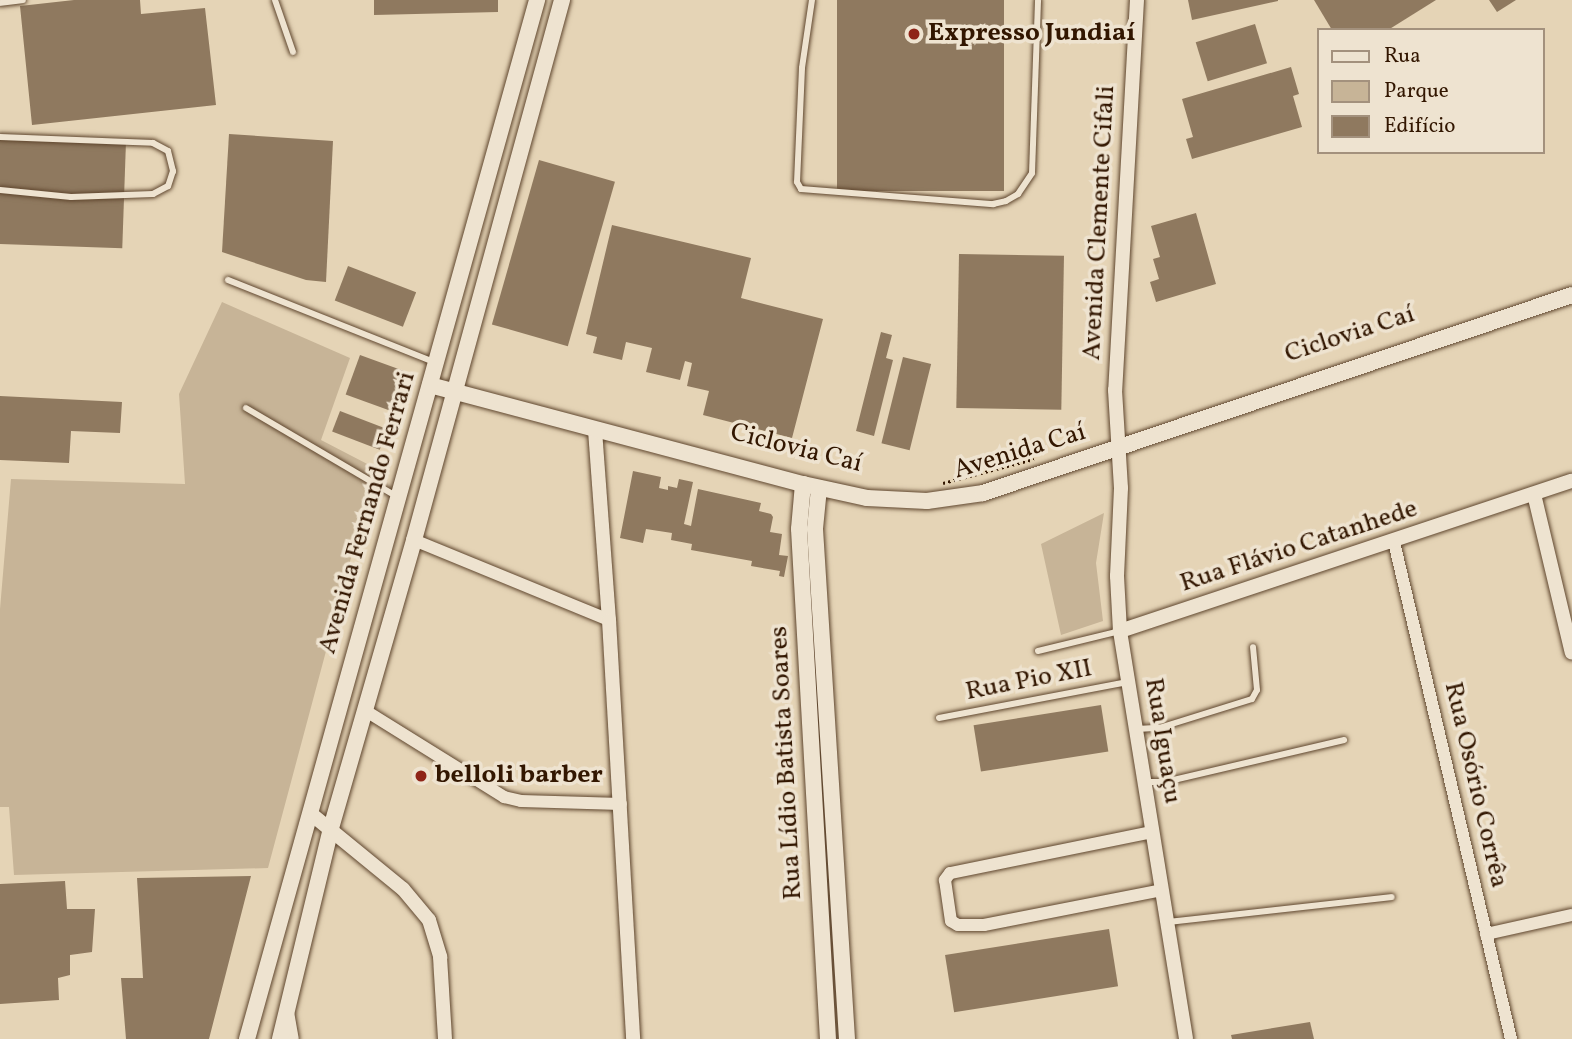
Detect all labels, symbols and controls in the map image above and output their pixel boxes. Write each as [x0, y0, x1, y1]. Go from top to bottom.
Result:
place label: Expresso Jundiaí [928, 18, 1135, 50]
marker: Expresso Jundiaí [906, 26, 922, 42]
legend [1316, 28, 1544, 154]
text: Rua [1384, 42, 1421, 71]
text: Parque [1384, 77, 1449, 106]
street label: Avenida Clemente Cifali [1077, 85, 1123, 361]
text: Edifício [1384, 112, 1456, 141]
street label: Ciclovia Caí [1281, 299, 1419, 371]
street label: Avenida Fernando Ferrari [313, 368, 423, 658]
street label: Avenida Caí [950, 417, 1090, 487]
street label: Ciclovia Caí [727, 418, 865, 480]
street label: Rua Flávio Catanhede [1176, 494, 1422, 600]
street label: Rua Lídio Batista Soares [764, 625, 810, 901]
street label: Rua Pio XII [963, 653, 1095, 709]
street label: Rua Iguaçu [1137, 676, 1187, 806]
street label: Rua Osório Corrêa [1436, 679, 1514, 891]
place label: belloli barber [435, 760, 603, 792]
marker: belloli barber [413, 768, 429, 784]

